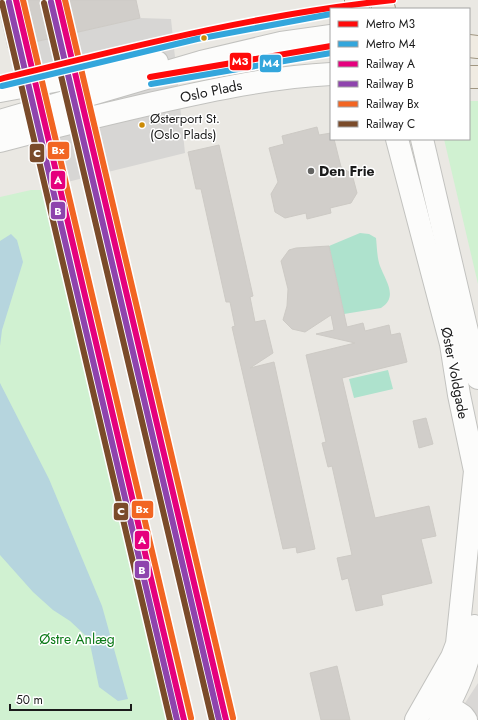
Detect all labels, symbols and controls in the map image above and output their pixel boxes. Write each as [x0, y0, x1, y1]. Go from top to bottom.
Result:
legend [330, 8, 470, 140]
text: Metro M3 [366, 15, 416, 33]
unlabelled marker [199, 33, 209, 43]
text: Metro M4 [366, 35, 416, 53]
line badge: M3 [229, 52, 252, 71]
text: M3 [232, 53, 248, 69]
line badge: M4 [259, 54, 282, 73]
text: M4 [262, 55, 280, 71]
text: Railway A [366, 55, 415, 73]
street label: Oslo Plads [178, 75, 244, 107]
text: Railway B [366, 75, 414, 93]
text: Railway Bx [366, 95, 420, 113]
place label: Østerport St. (Oslo Plads) [150, 109, 220, 144]
text: Railway C [366, 115, 415, 133]
marker: Østerport St. (Oslo Plads) [137, 120, 147, 130]
line badge: Bx [47, 141, 70, 160]
text: Bx [51, 142, 65, 158]
line badge: C [29, 143, 45, 163]
text: C [33, 145, 41, 161]
place label: Den Frie [319, 161, 375, 181]
marker: Den Frie [306, 166, 316, 176]
line badge: A [50, 170, 66, 190]
text: A [53, 172, 63, 188]
line badge: B [50, 201, 66, 220]
text: B [54, 203, 62, 219]
street label: Øster Voldgade [436, 325, 474, 421]
line badge: Bx [131, 500, 154, 519]
text: Bx [135, 501, 149, 517]
line badge: C [113, 502, 129, 521]
text: C [117, 503, 125, 519]
line badge: A [134, 530, 150, 550]
text: A [137, 532, 147, 548]
line badge: B [134, 560, 150, 579]
text: B [138, 562, 146, 578]
park label: Østre Anlæg [39, 629, 115, 649]
scale bar [10, 686, 131, 712]
text: 50 m [16, 691, 43, 709]

